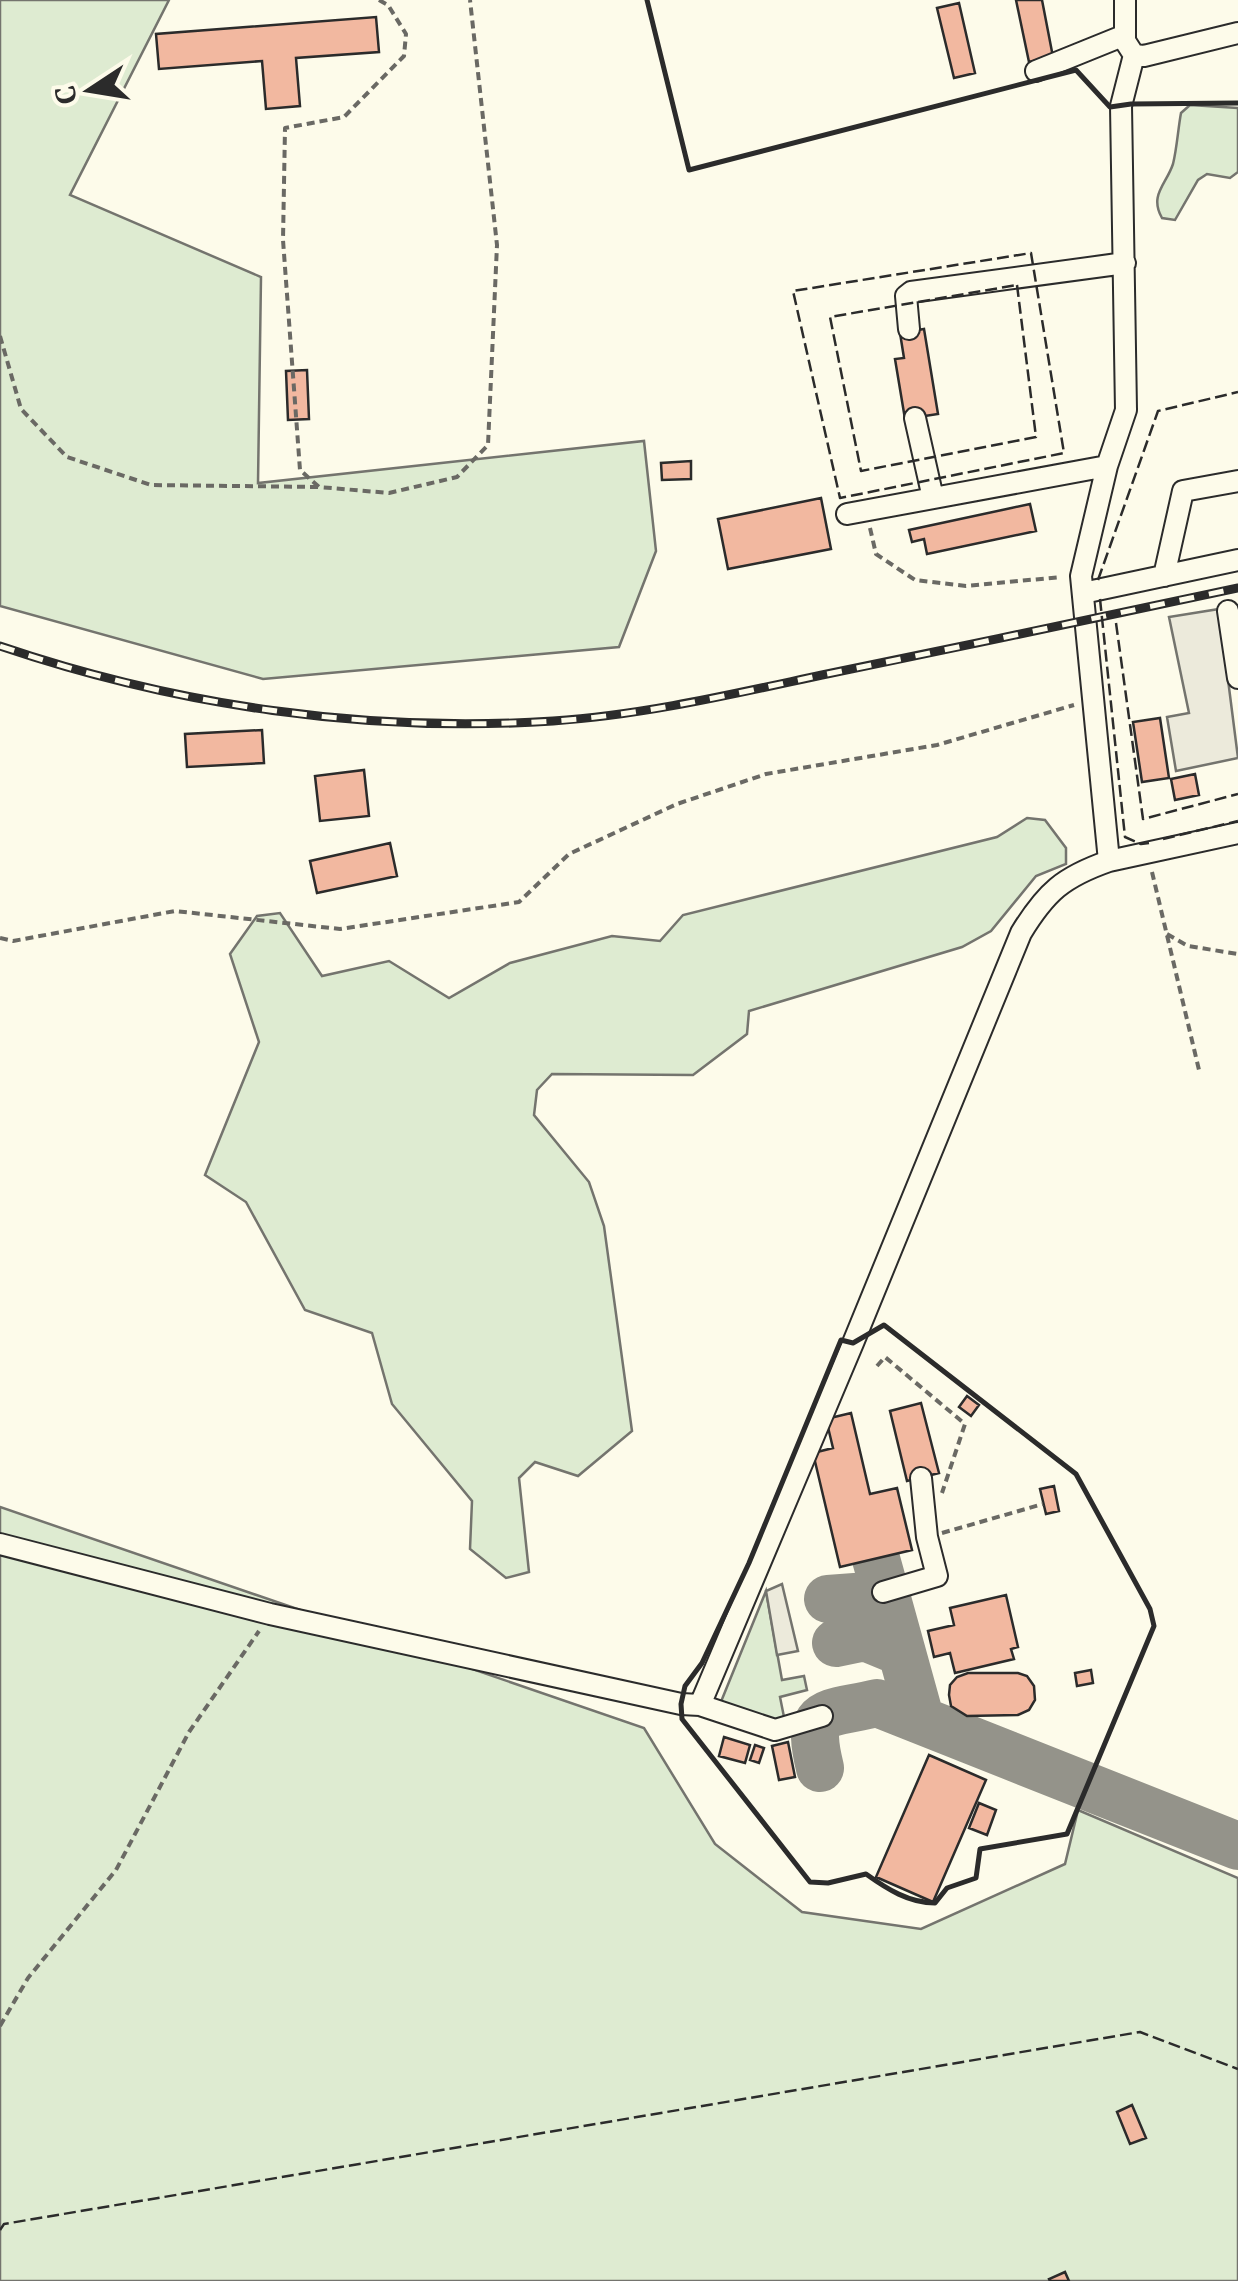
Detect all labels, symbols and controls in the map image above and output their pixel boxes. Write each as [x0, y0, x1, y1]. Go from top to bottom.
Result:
north arrow [40, 40, 140, 140]
text: С [45, 83, 85, 108]

